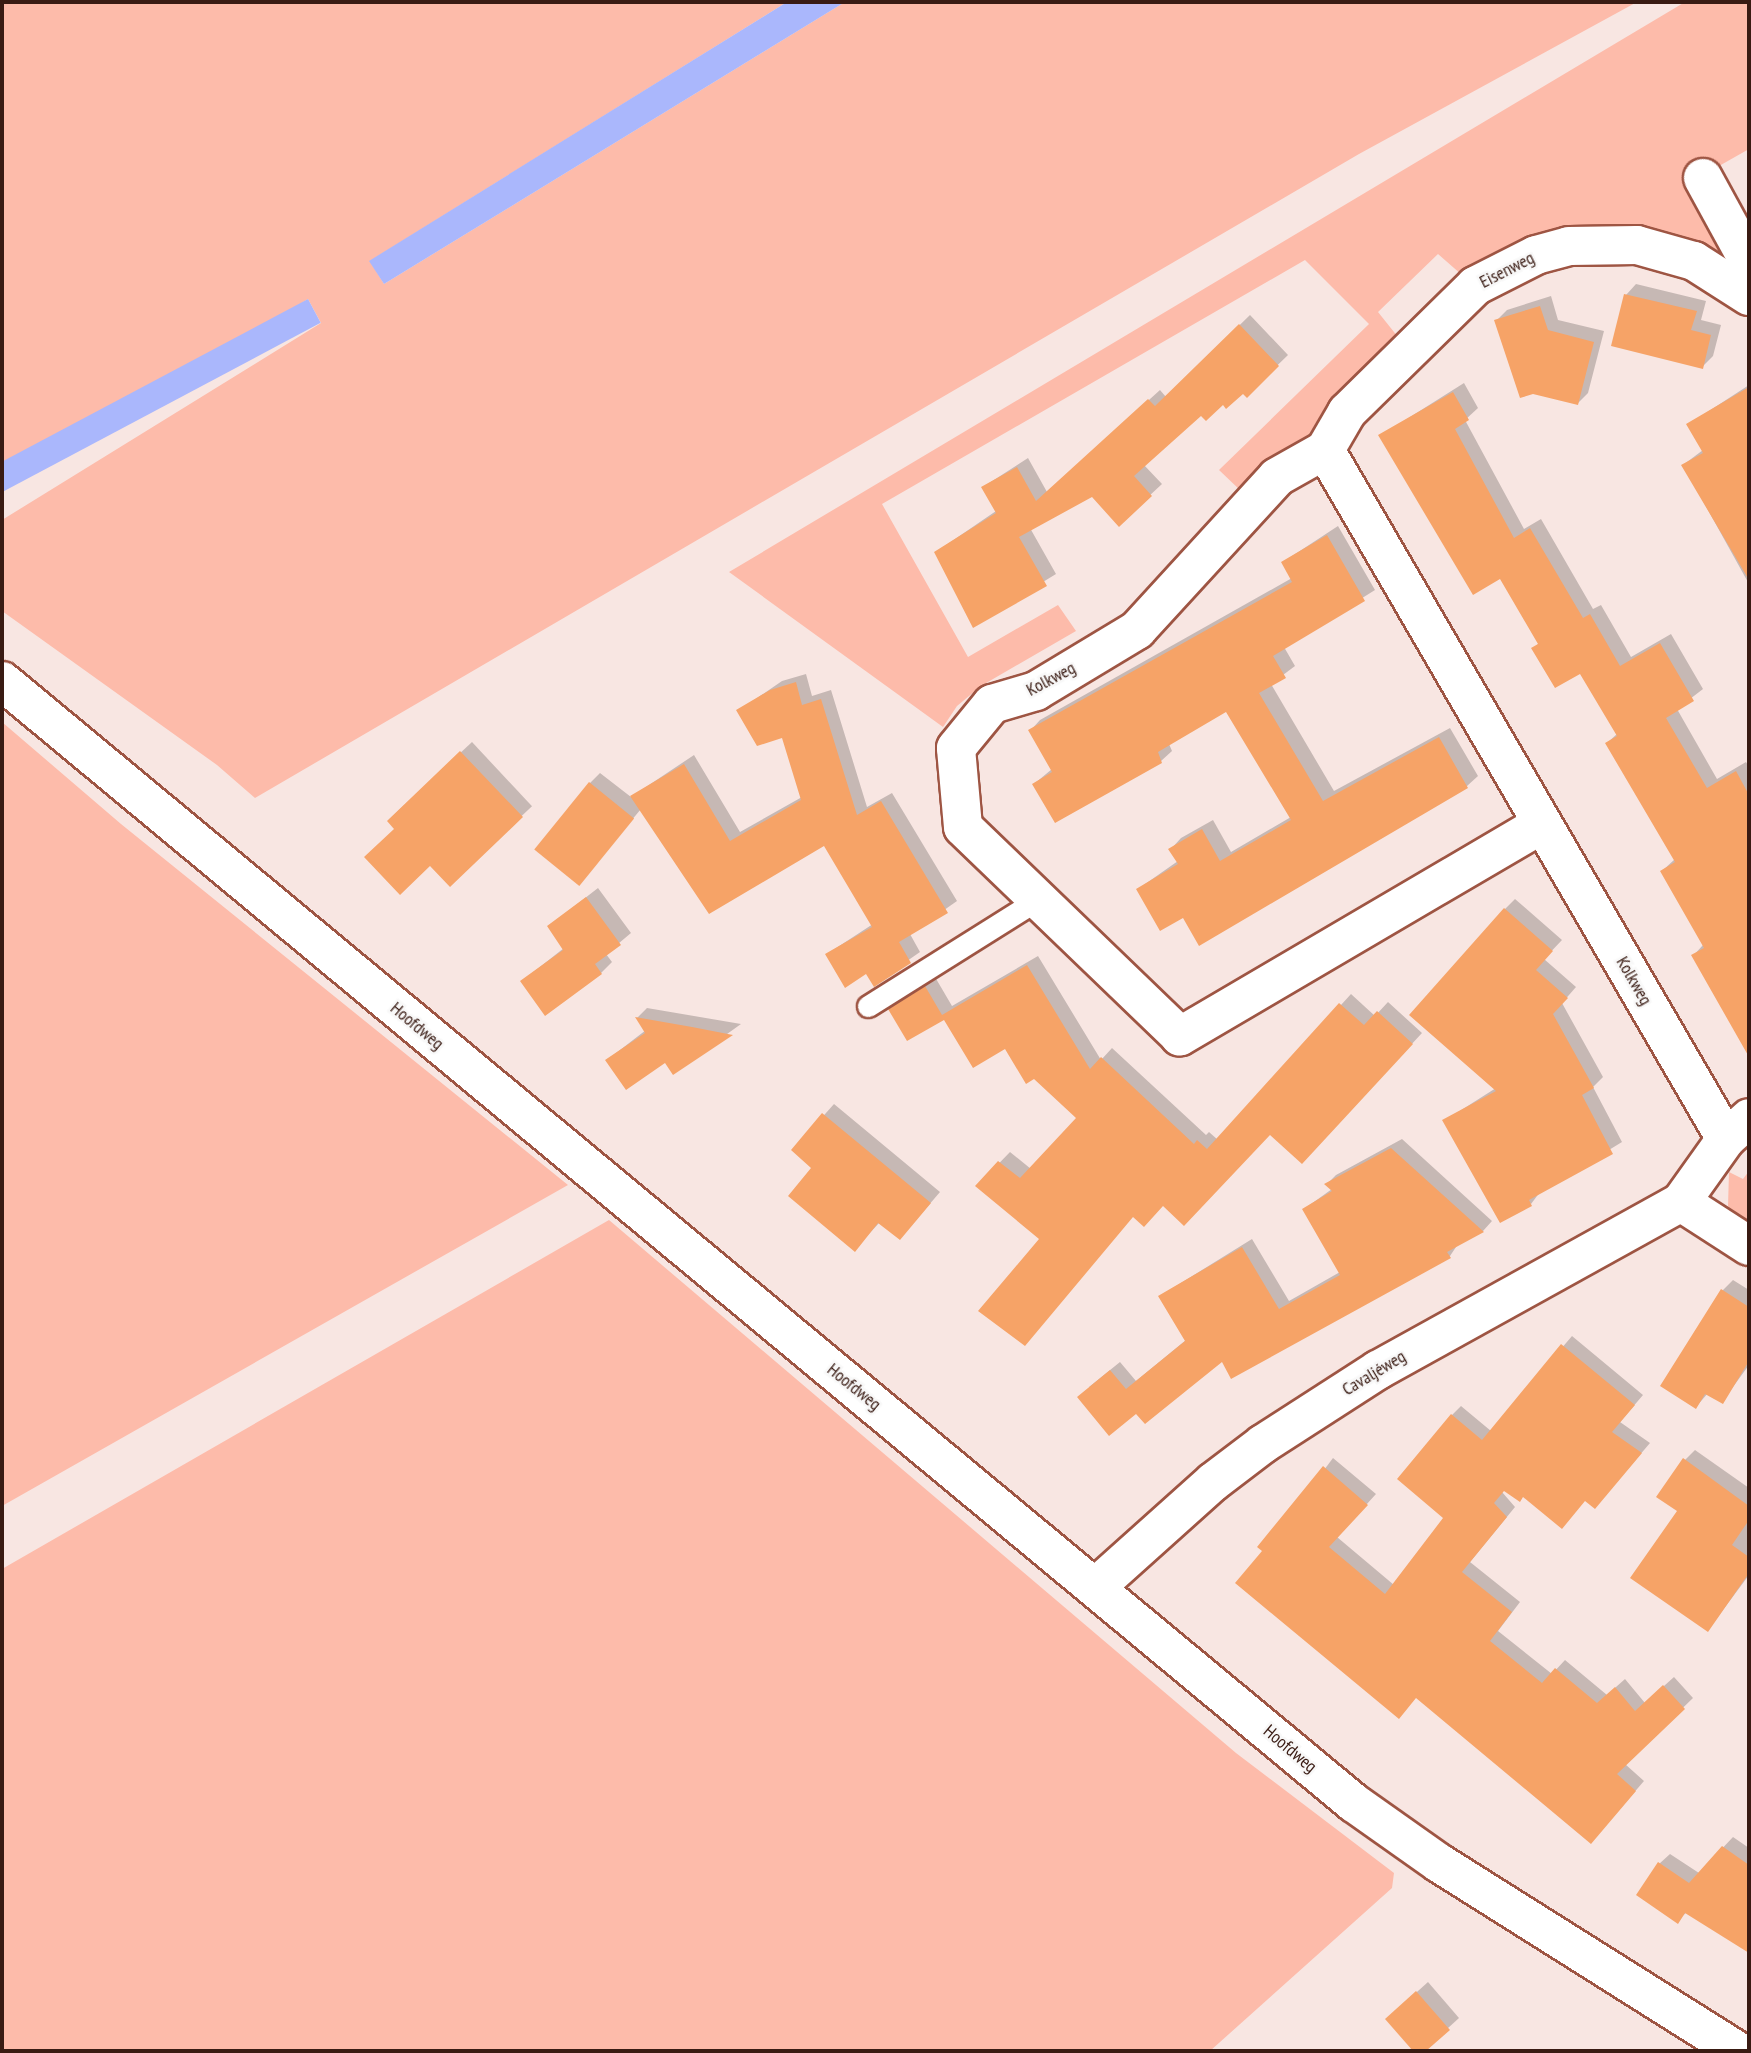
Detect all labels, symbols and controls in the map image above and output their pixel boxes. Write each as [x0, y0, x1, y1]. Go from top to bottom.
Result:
street label: Eisenweg [1476, 247, 1538, 293]
street label: Kolkweg [1023, 657, 1079, 701]
street label: Kolkweg [1611, 953, 1657, 1009]
street label: Hoofdweg [386, 997, 448, 1055]
street label: Cavaljéweg [1338, 1346, 1410, 1400]
street label: Hoofdweg [823, 1359, 885, 1415]
street label: Hoofdweg [1259, 1720, 1321, 1778]

